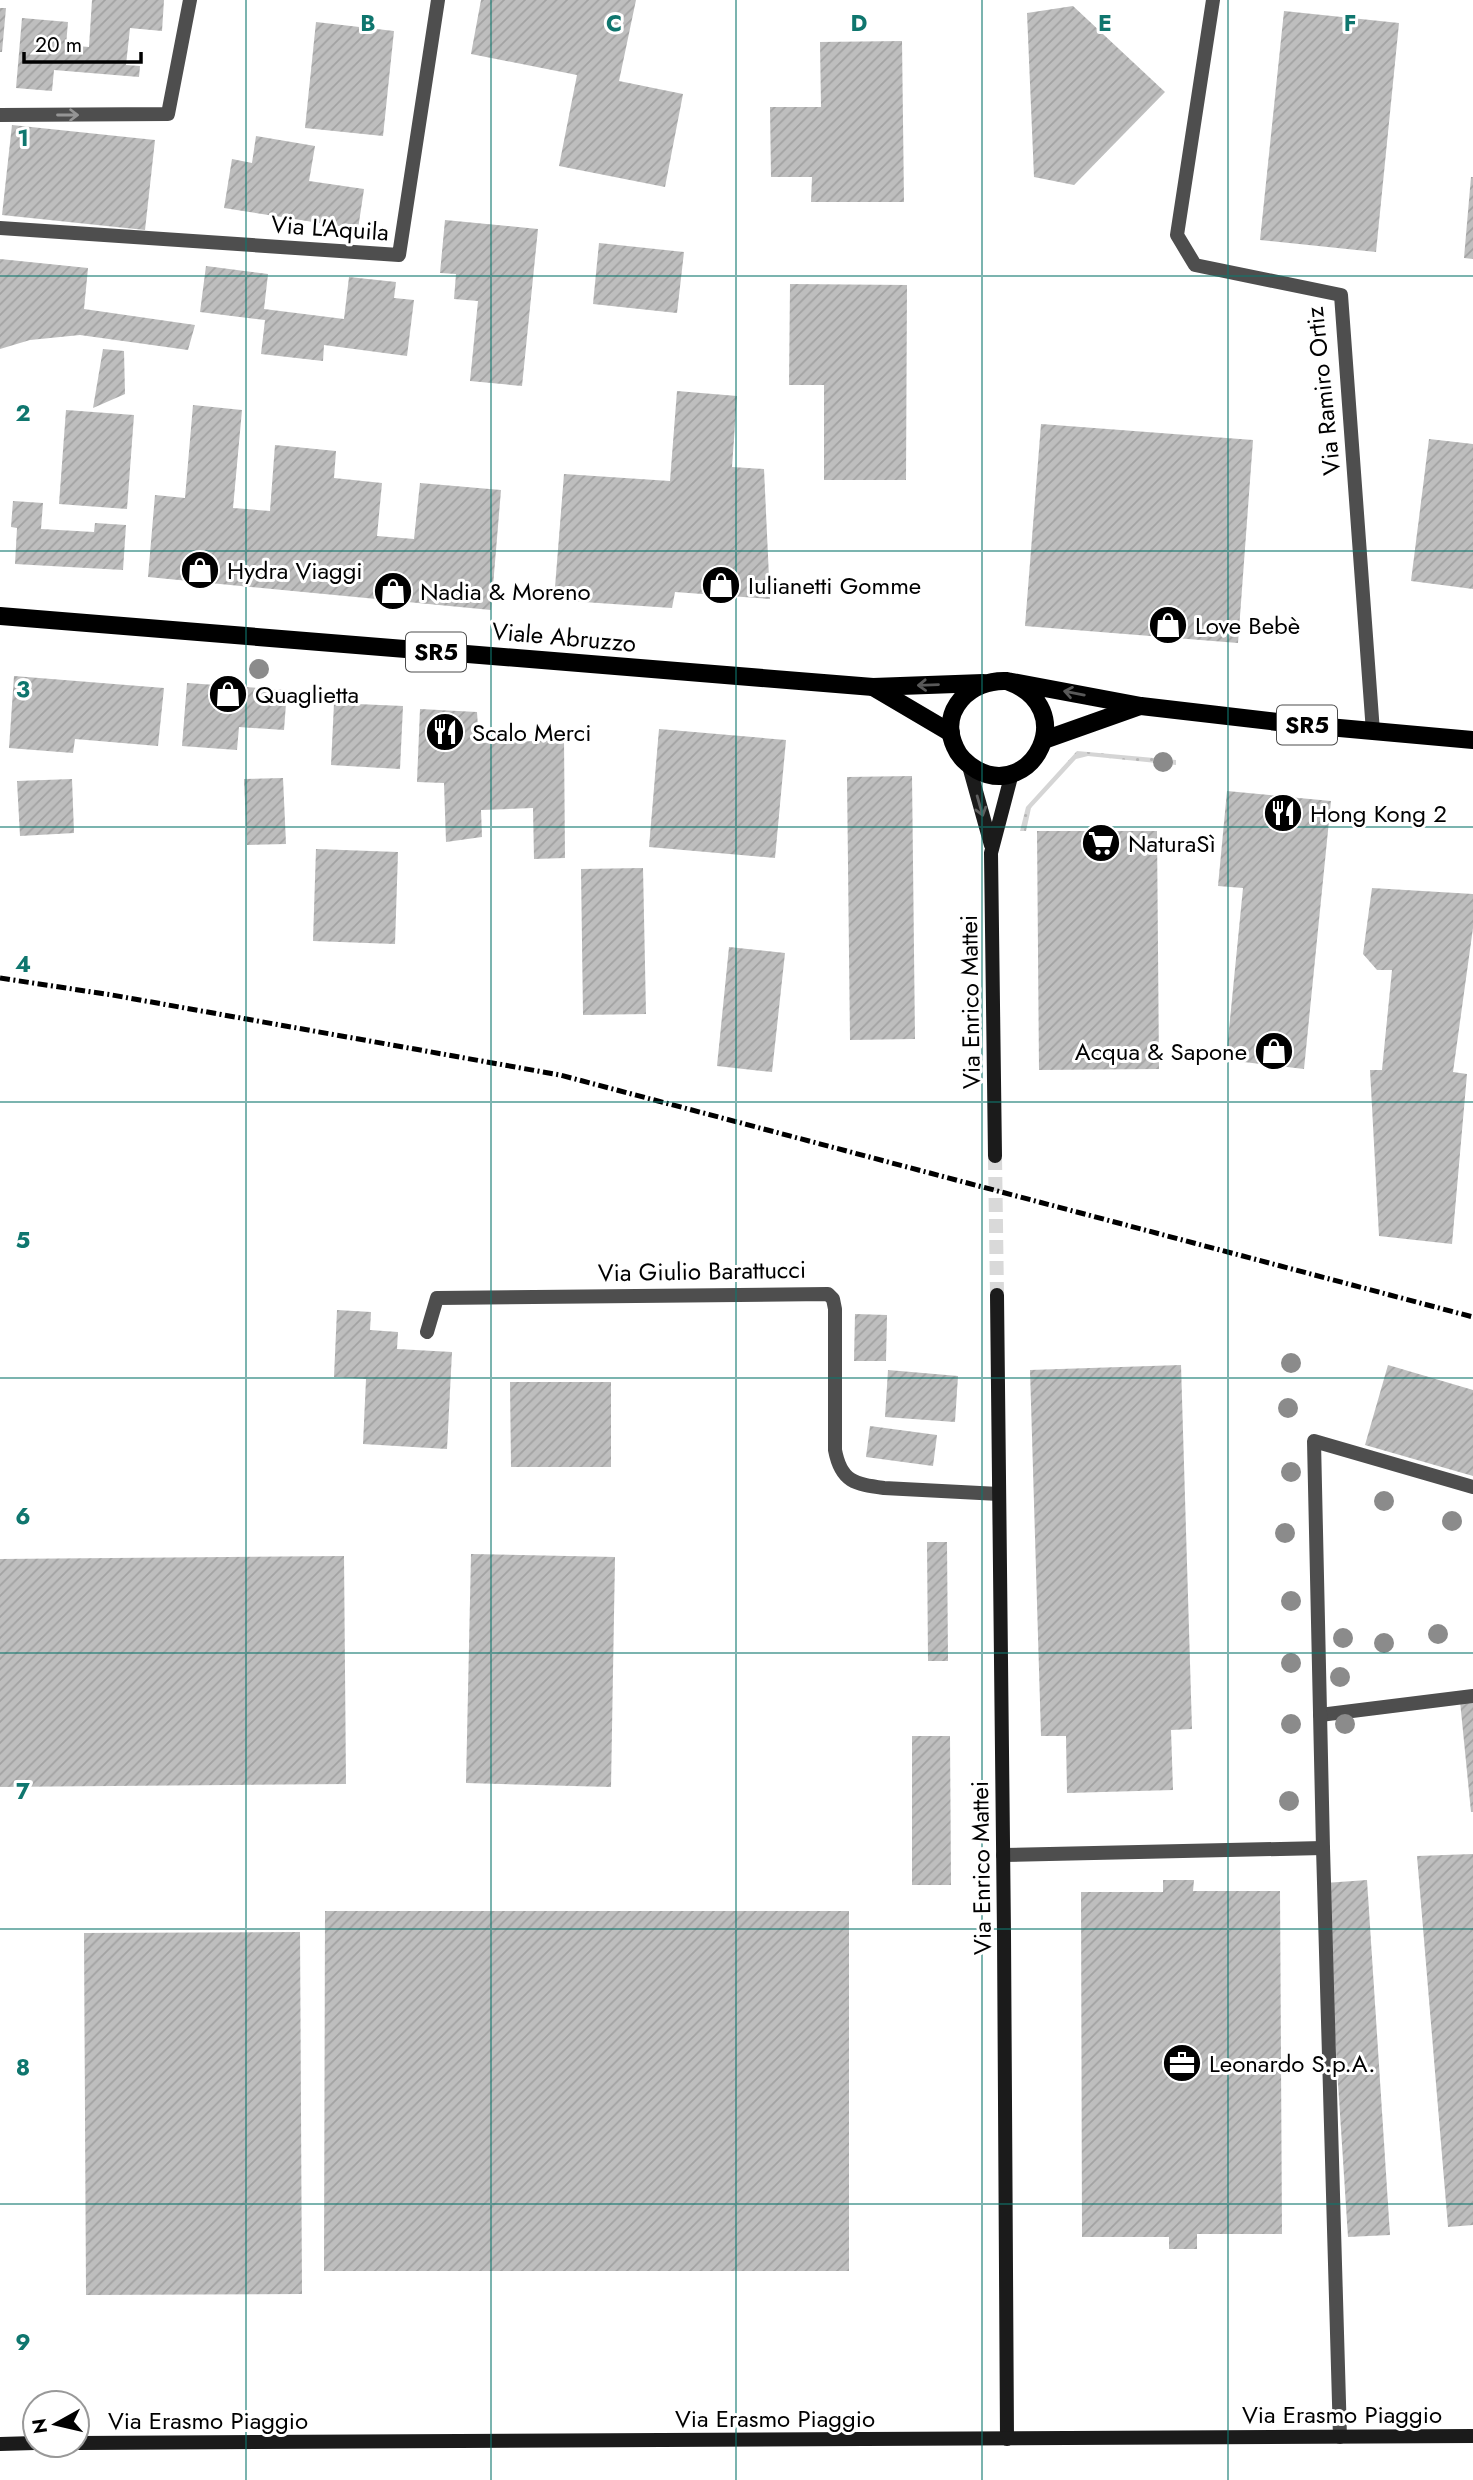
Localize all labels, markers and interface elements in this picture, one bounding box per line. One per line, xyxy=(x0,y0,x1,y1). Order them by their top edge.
text: B xyxy=(360,6,376,40)
text: C xyxy=(606,6,622,40)
text: D xyxy=(851,6,868,40)
text: E xyxy=(1098,6,1112,40)
text: F xyxy=(1344,6,1356,40)
scale bar xyxy=(24,21,142,65)
text: 20 m xyxy=(35,30,82,60)
one-way arrow xyxy=(56,108,79,122)
text: 1 xyxy=(17,121,29,155)
street label: Via L'Aquila xyxy=(270,206,390,250)
street label: Via Ramiro Ortiz xyxy=(1297,305,1349,477)
text: 2 xyxy=(15,396,31,430)
shop icon: Hydra Viaggi xyxy=(179,549,221,591)
place label: Hydra Viaggi xyxy=(227,553,363,588)
shop icon: Iulianetti Gomme xyxy=(700,564,742,606)
place label: Iulianetti Gomme xyxy=(748,568,921,603)
shop icon: Nadia & Moreno xyxy=(372,570,414,612)
place label: Nadia & Moreno xyxy=(420,574,591,609)
shop icon: Love Bebè xyxy=(1147,604,1189,646)
place label: Love Bebè xyxy=(1195,608,1300,643)
street label: Viale Abruzzo xyxy=(490,613,638,661)
road number: SR5 xyxy=(406,632,466,672)
text: 3 xyxy=(16,672,30,706)
shop icon: Quaglietta xyxy=(207,673,249,715)
place label: Quaglietta xyxy=(255,677,359,712)
one-way arrow xyxy=(916,679,939,692)
one-way arrow xyxy=(1063,686,1086,700)
road number: SR5 xyxy=(1277,706,1337,744)
restaurant icon: Scalo Merci xyxy=(424,711,466,753)
place label: Scalo Merci xyxy=(472,715,591,750)
restaurant icon: Hong Kong 2 xyxy=(1262,792,1304,834)
one-way arrow xyxy=(975,795,988,817)
place label: Hong Kong 2 xyxy=(1310,796,1447,831)
supermarket icon: NaturaSì xyxy=(1080,822,1122,864)
place label: NaturaSì xyxy=(1128,826,1216,861)
street label: Via Enrico Mattei xyxy=(951,915,989,1089)
text: 4 xyxy=(15,947,31,981)
shop icon: Acqua & Sapone xyxy=(1253,1030,1295,1072)
place label: Acqua & Sapone xyxy=(1075,1034,1247,1069)
text: 5 xyxy=(16,1223,30,1257)
street label: Via Giulio Barattucci xyxy=(598,1252,806,1290)
text: 6 xyxy=(15,1499,31,1533)
text: 7 xyxy=(16,1774,30,1808)
street label: Via Enrico Mattei xyxy=(962,1781,1000,1955)
office icon: Leonardo S.p.A. xyxy=(1161,2042,1203,2084)
place label: Leonardo S.p.A. xyxy=(1209,2046,1375,2081)
text: 8 xyxy=(16,2050,30,2084)
text: 9 xyxy=(15,2325,31,2359)
north arrow xyxy=(21,2389,91,2459)
street label: Via Erasmo Piaggio xyxy=(1242,2397,1442,2432)
street label: Via Erasmo Piaggio xyxy=(675,2401,875,2436)
street label: Via Erasmo Piaggio xyxy=(108,2403,308,2438)
text: N xyxy=(25,2417,54,2436)

